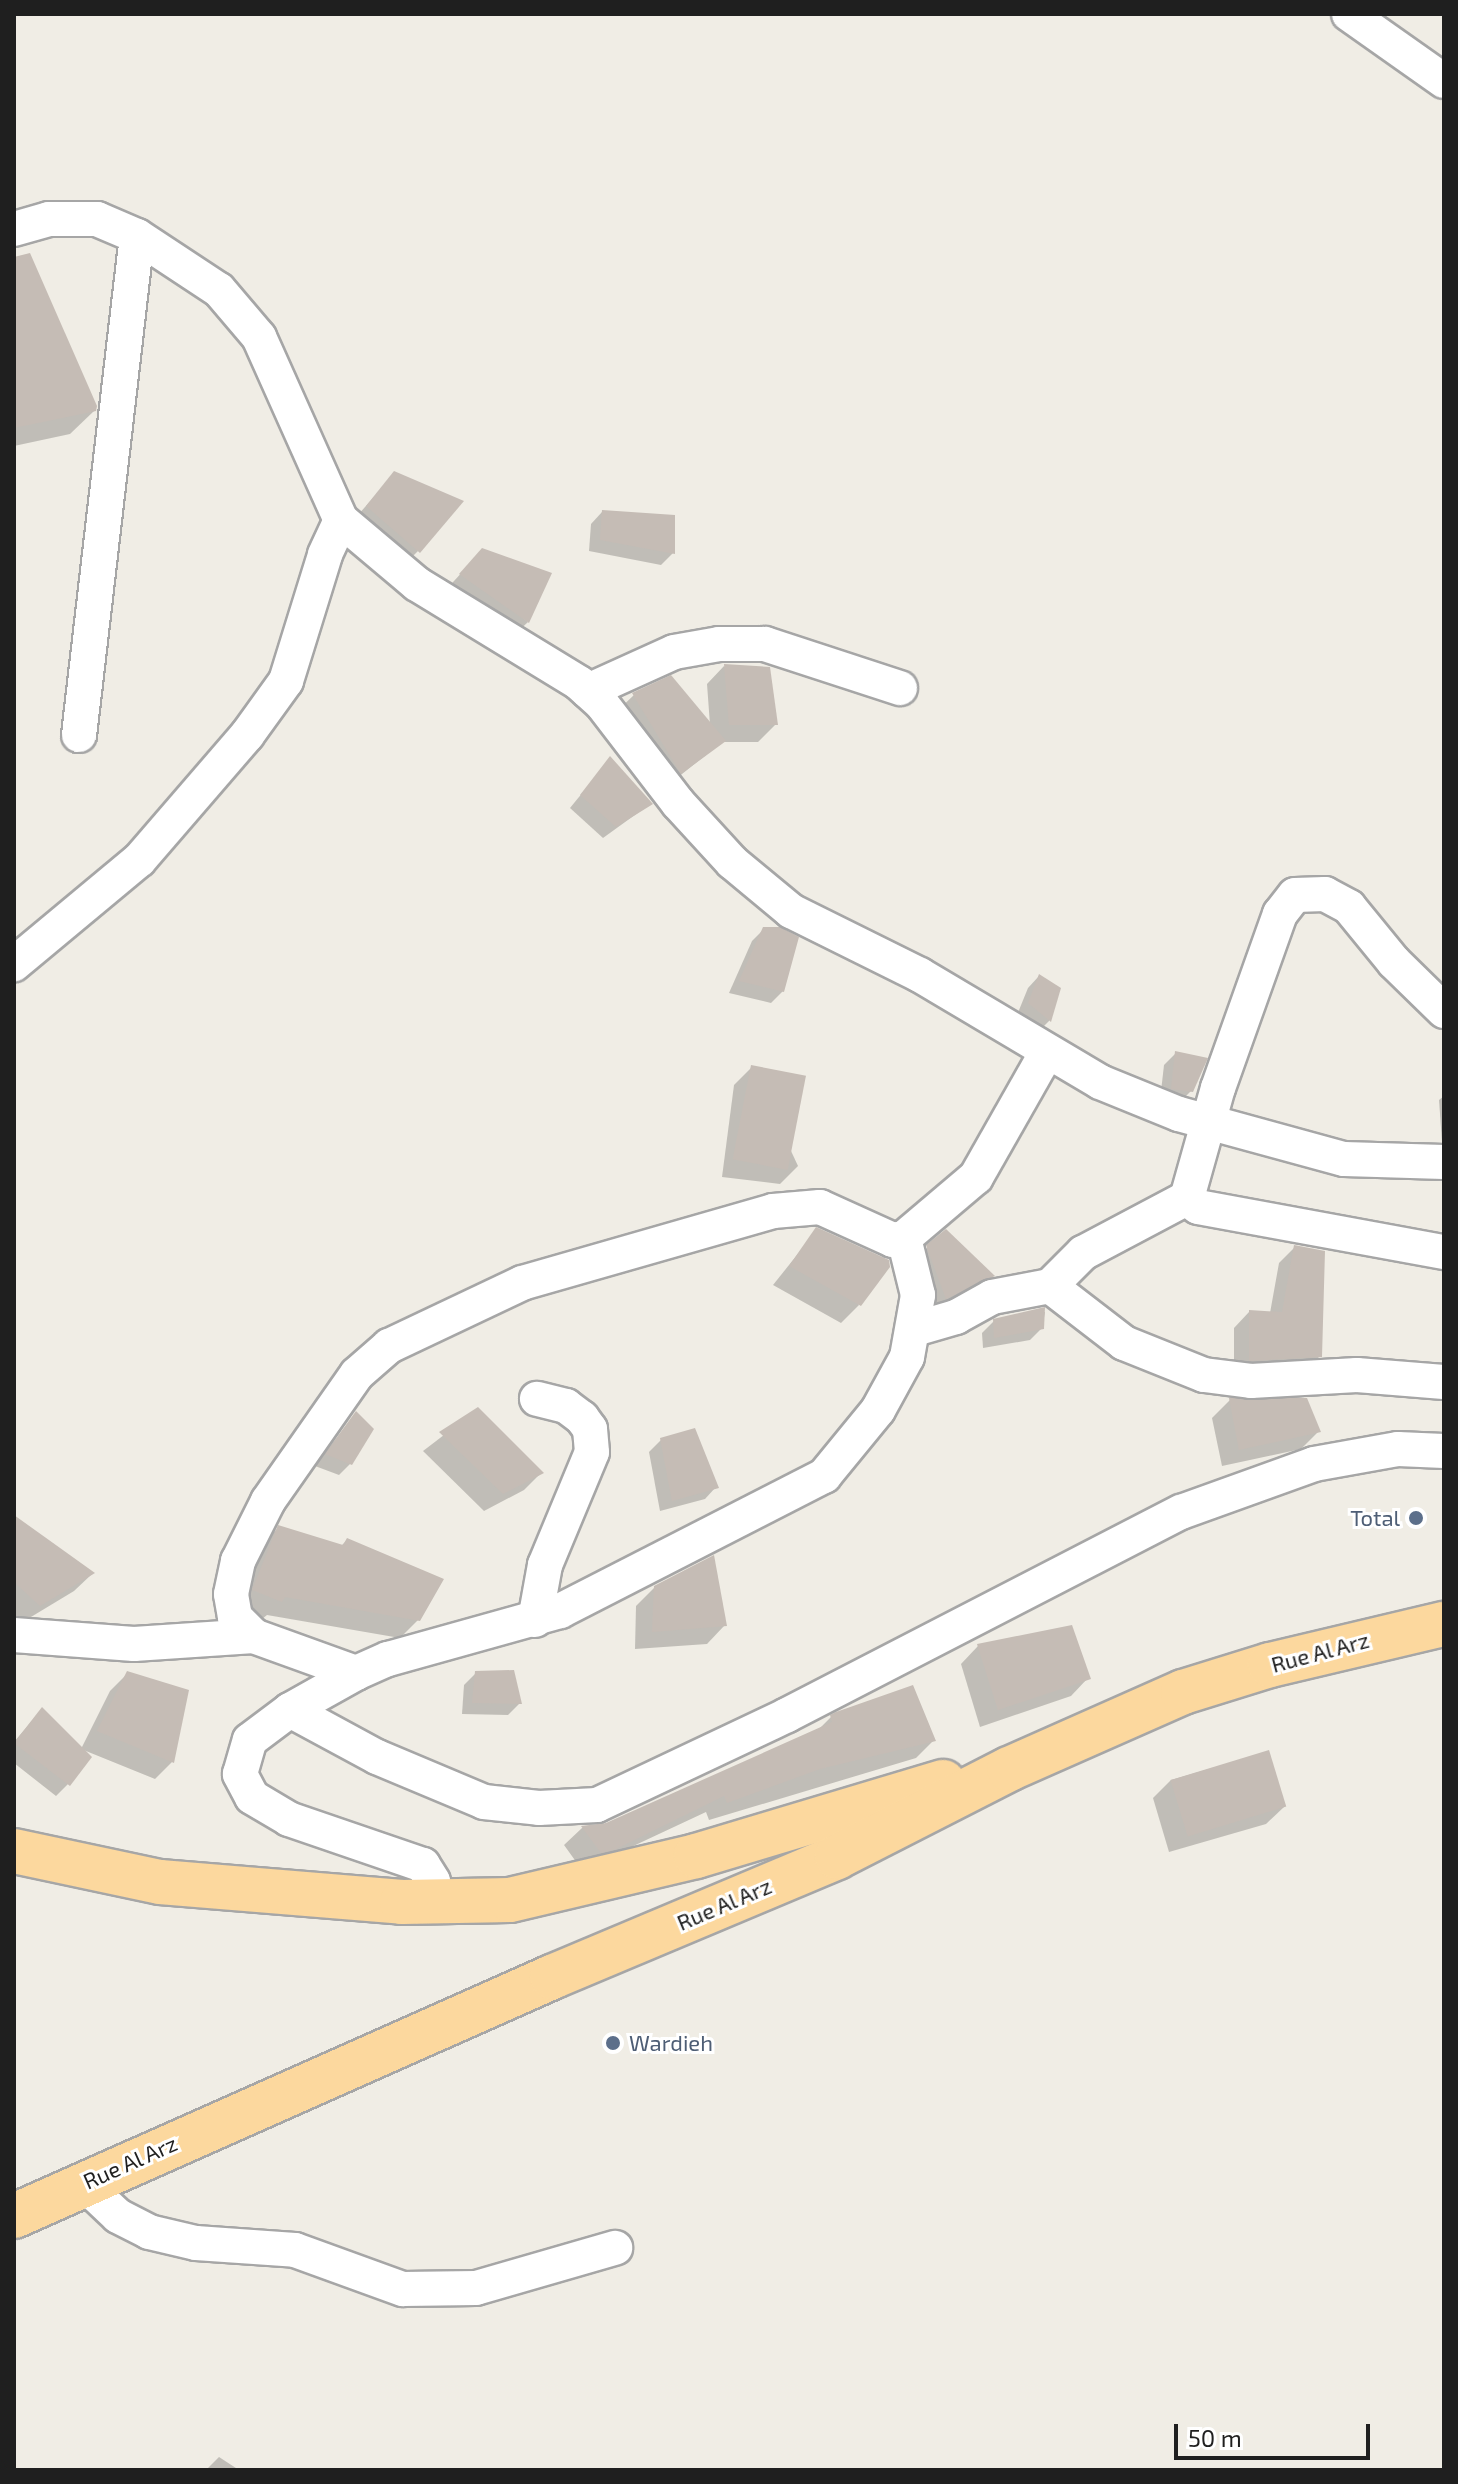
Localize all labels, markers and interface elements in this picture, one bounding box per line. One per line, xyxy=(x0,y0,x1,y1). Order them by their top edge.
place label: Total xyxy=(1350,1505,1400,1531)
marker: Total xyxy=(1407,1509,1425,1527)
street label: Rue Al Arz xyxy=(1267,1626,1373,1678)
street label: Rue Al Arz xyxy=(672,1872,776,1936)
place label: Wardieh xyxy=(629,2030,713,2056)
marker: Wardieh xyxy=(604,2034,622,2052)
street label: Rue Al Arz xyxy=(78,2129,182,2195)
scale bar xyxy=(1178,2408,1374,2458)
text: 50 m xyxy=(1188,2423,1242,2452)

